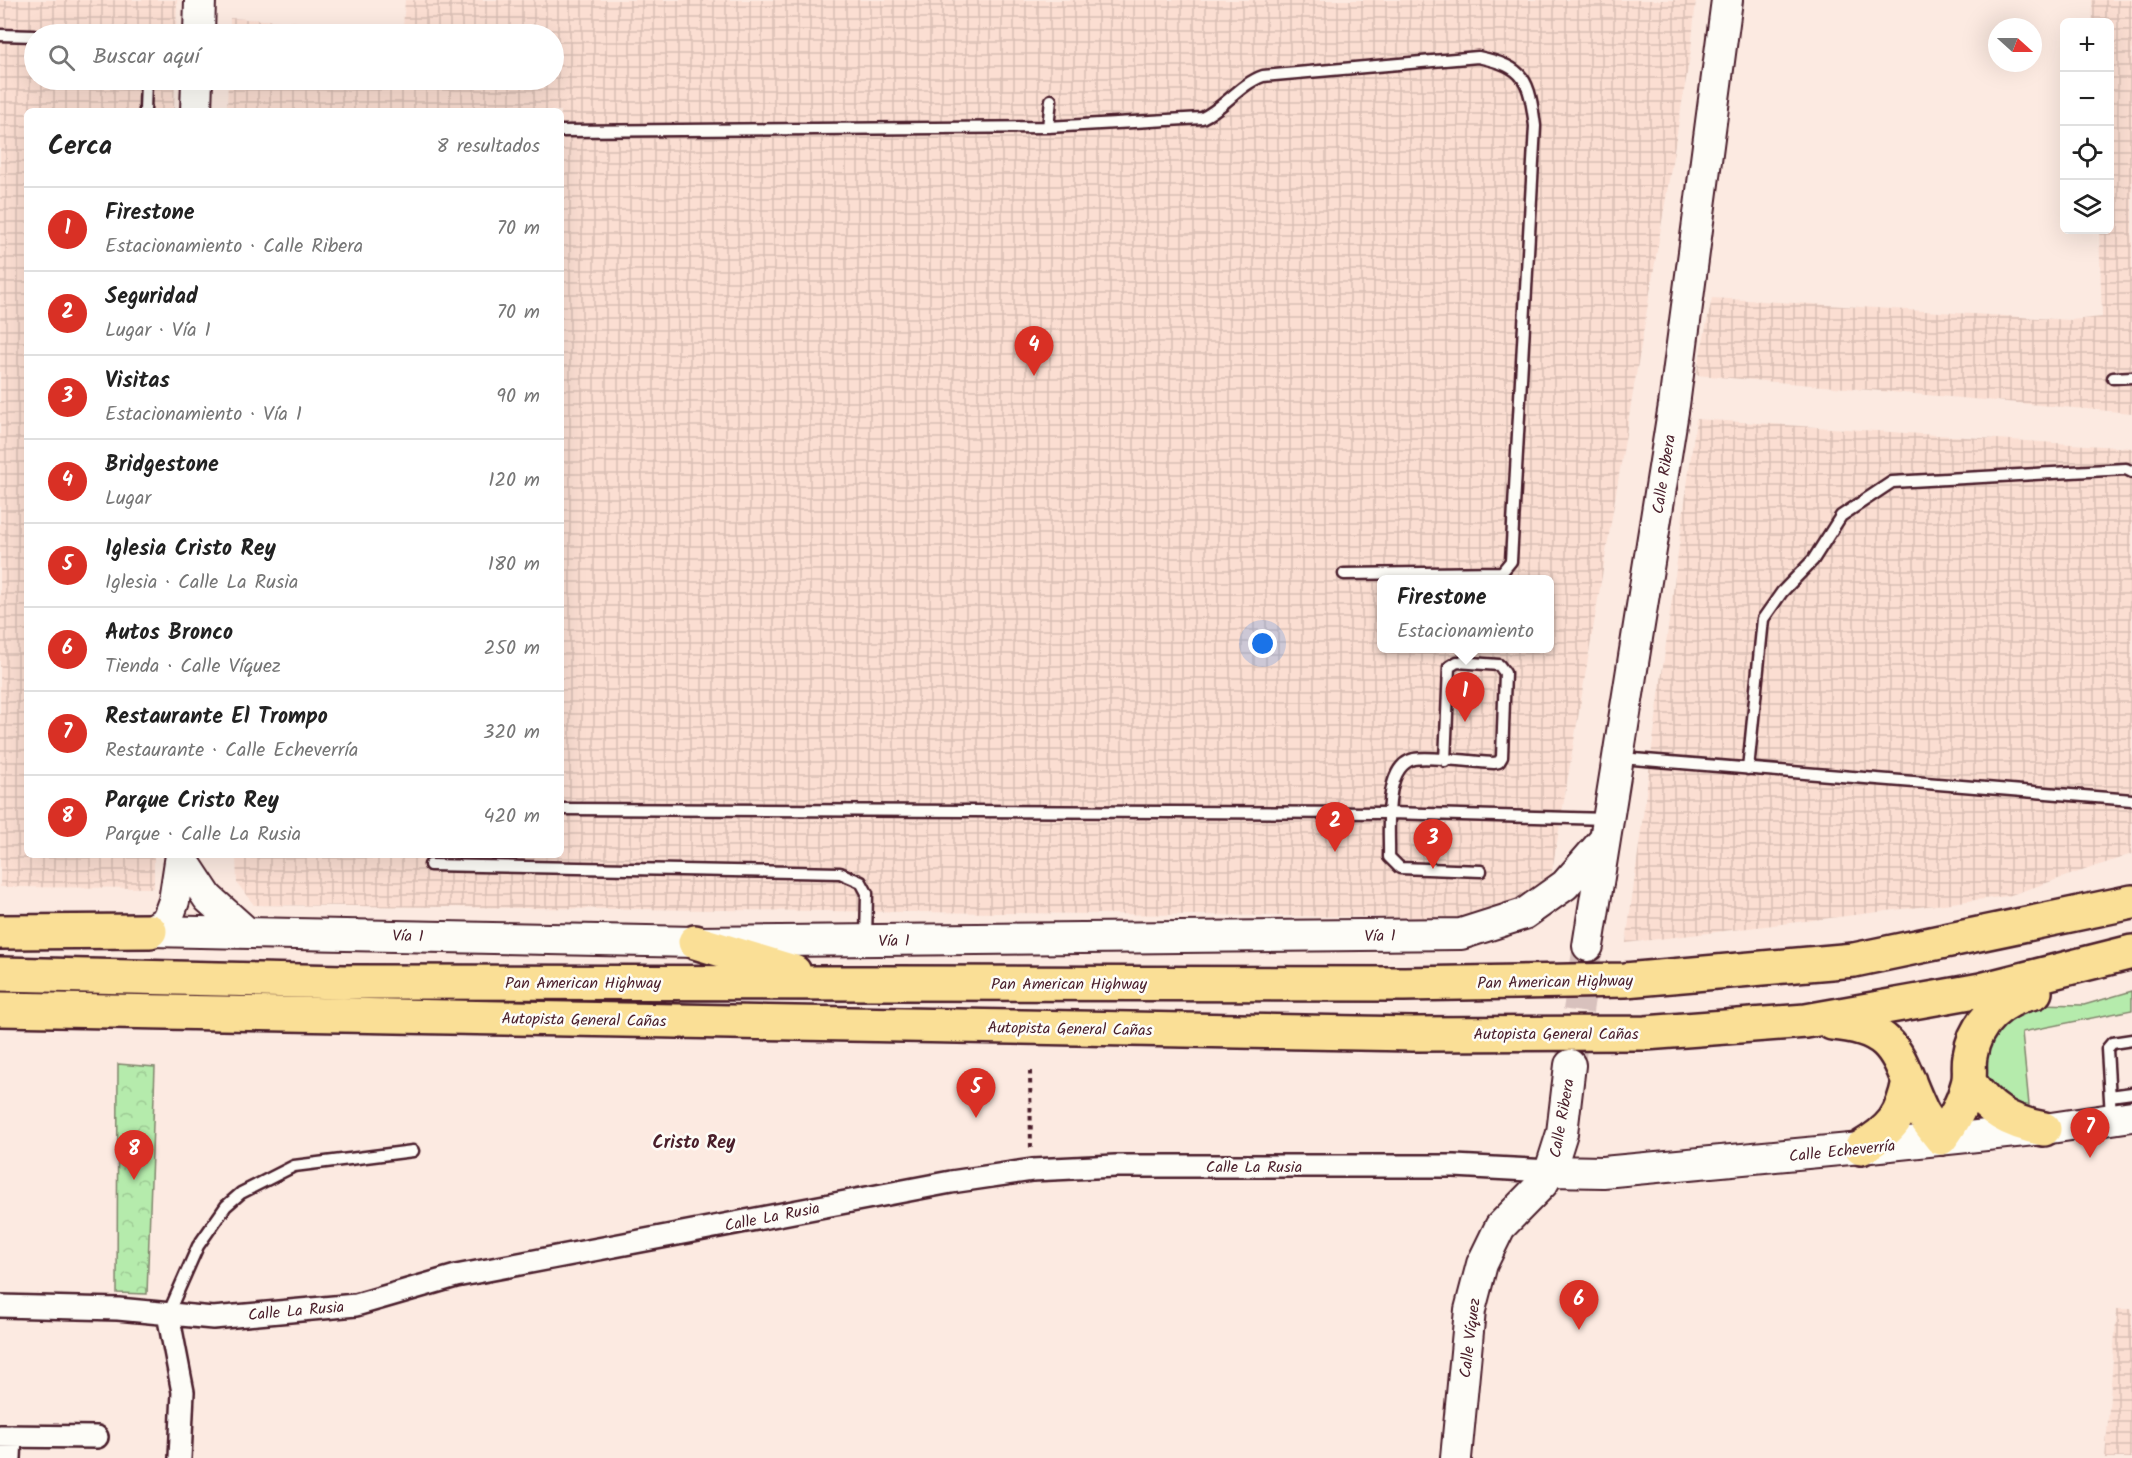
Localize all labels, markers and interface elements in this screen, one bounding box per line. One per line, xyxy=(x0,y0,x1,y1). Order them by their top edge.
north arrow xyxy=(1988,18,2042,72)
map controls xyxy=(2060,18,2114,234)
button: + xyxy=(2060,18,2114,72)
search box xyxy=(24,24,564,90)
text: Buscar aquí xyxy=(93,40,200,75)
icon: search xyxy=(45,41,78,74)
button: − xyxy=(2060,72,2114,126)
text: Cerca xyxy=(48,126,112,168)
button: locate xyxy=(2060,126,2114,180)
text: 8 resultados xyxy=(437,131,540,163)
button: layers xyxy=(2060,180,2114,234)
text: Firestone xyxy=(105,196,195,231)
text: 1 xyxy=(64,213,71,245)
text: 70 m xyxy=(497,213,540,245)
text: Estacionamiento · Calle Ribera xyxy=(105,231,363,263)
text: Seguridad xyxy=(105,280,198,315)
text: 2 xyxy=(62,297,73,329)
text: 70 m xyxy=(497,297,540,329)
text: Lugar · Vía 1 xyxy=(105,315,211,347)
pin: 4 xyxy=(1014,326,1054,376)
text: Visitas xyxy=(105,364,170,399)
text: 3 xyxy=(62,381,73,413)
text: 90 m xyxy=(496,381,540,413)
text: Estacionamiento · Vía 1 xyxy=(105,399,302,431)
street label: Calle Ribera xyxy=(1646,433,1683,516)
text: Bridgestone xyxy=(105,448,219,483)
text: 4 xyxy=(62,465,73,497)
text: 120 m xyxy=(488,465,540,497)
text: Lugar xyxy=(105,483,151,515)
text: Iglesia Cristo Rey xyxy=(105,532,276,567)
text: 5 xyxy=(62,549,73,581)
text: 180 m xyxy=(488,549,540,581)
text: Iglesia · Calle La Rusia xyxy=(105,567,299,599)
popup xyxy=(1377,575,1554,653)
text: Firestone xyxy=(1397,581,1486,616)
text: Autos Bronco xyxy=(105,616,233,651)
text: Estacionamiento xyxy=(1397,616,1534,648)
your location xyxy=(1248,629,1277,658)
text: 6 xyxy=(62,633,73,665)
text: 250 m xyxy=(484,633,540,665)
text: Tienda · Calle Víquez xyxy=(105,651,281,683)
pin: 1 xyxy=(1446,672,1484,722)
text: Restaurante El Trompo xyxy=(105,700,328,735)
text: 7 xyxy=(63,717,72,749)
text: 320 m xyxy=(483,717,540,749)
text: Restaurante · Calle Echeverría xyxy=(105,735,358,767)
text: Parque Cristo Rey xyxy=(105,784,279,819)
text: 8 xyxy=(62,801,73,833)
text: 420 m xyxy=(483,801,540,833)
pin: 2 xyxy=(1316,802,1354,852)
text: Parque · Calle La Rusia xyxy=(105,819,301,851)
pin: 3 xyxy=(1414,820,1452,869)
street label: Vía 1 xyxy=(392,924,424,949)
street label: Vía 1 xyxy=(1364,924,1396,949)
street label: Vía 1 xyxy=(878,929,910,954)
street label: Pan American Highway xyxy=(1477,969,1634,996)
street label: Pan American Highway xyxy=(505,971,661,996)
street label: Pan American Highway xyxy=(991,972,1147,997)
street label: Autopista General Cañas xyxy=(501,1007,667,1034)
street label: Autopista General Cañas xyxy=(987,1016,1153,1043)
street label: Autopista General Cañas xyxy=(1473,1022,1639,1047)
pin: 5 xyxy=(956,1068,996,1118)
street label: Calle Ribera xyxy=(1543,1077,1582,1160)
pin: 7 xyxy=(2070,1108,2110,1158)
district label: Cristo Rey xyxy=(653,1129,736,1158)
pin: 8 xyxy=(114,1130,154,1180)
street label: Calle Echeverría xyxy=(1788,1133,1896,1169)
street label: Calle La Rusia xyxy=(1206,1155,1302,1180)
street label: Calle La Rusia xyxy=(723,1196,822,1239)
pin: 6 xyxy=(1560,1280,1598,1330)
street label: Calle La Rusia xyxy=(247,1295,345,1328)
street label: Calle Víquez xyxy=(1453,1297,1488,1380)

